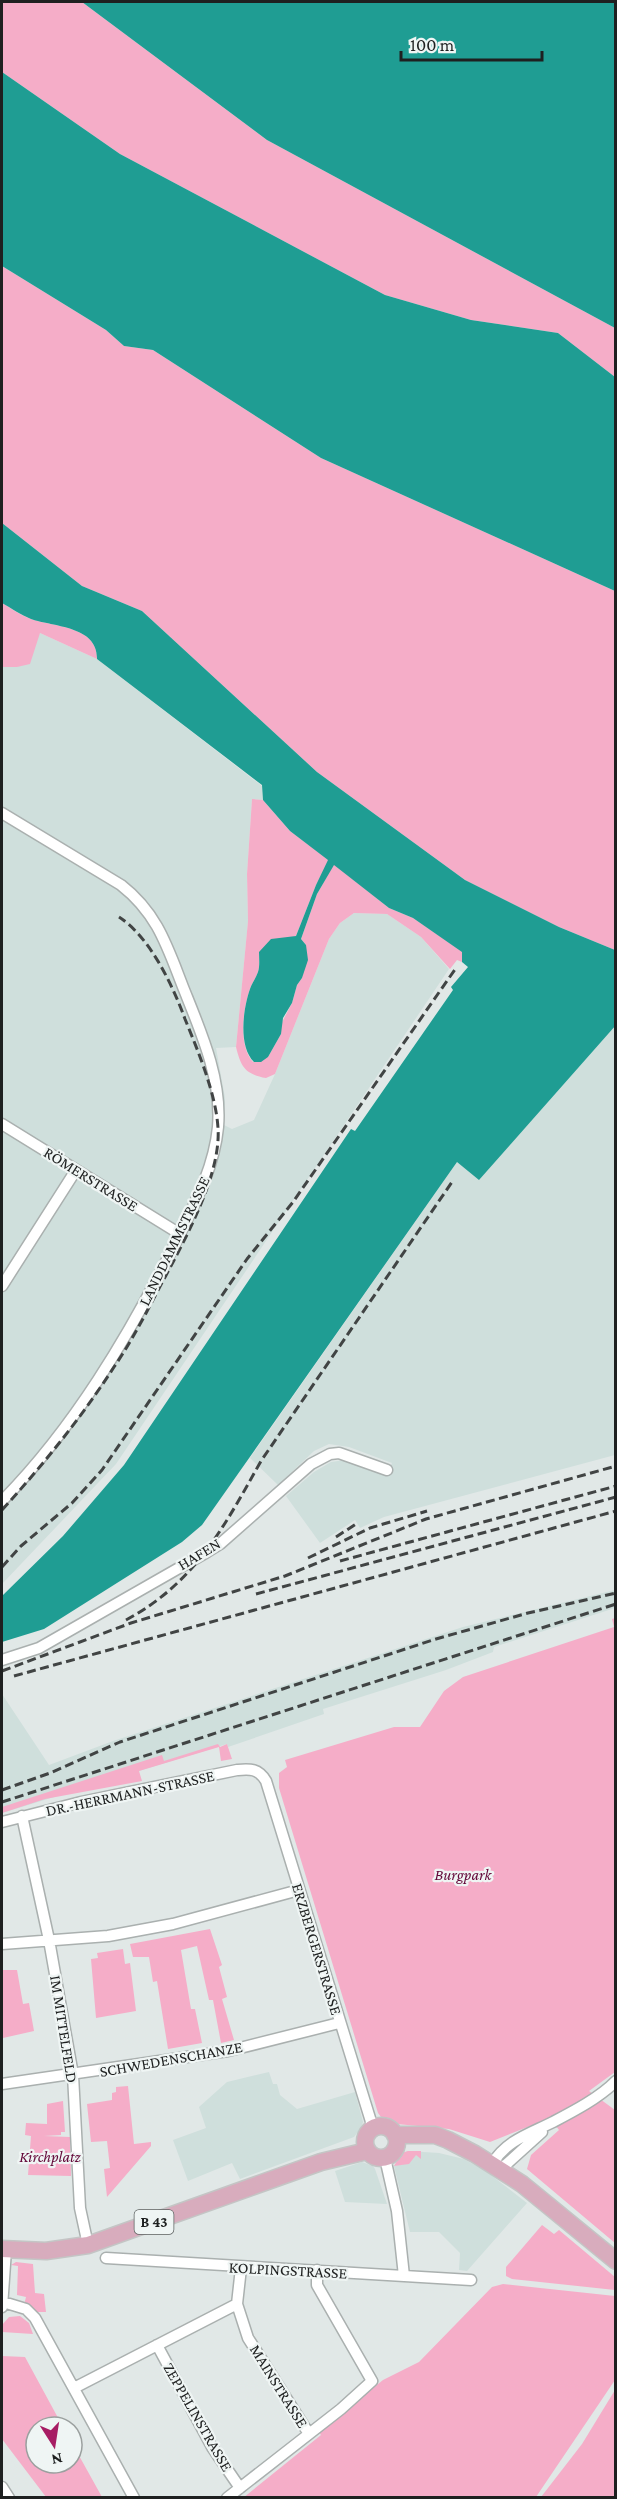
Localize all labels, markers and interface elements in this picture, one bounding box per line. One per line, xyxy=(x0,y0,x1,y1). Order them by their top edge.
scale bar xyxy=(401,24,542,62)
text: 100 m xyxy=(410,35,455,55)
street label: RÖMERSTRASSE xyxy=(41,1143,141,1215)
street label: LANDDAMMSTRASSE xyxy=(135,1173,213,1308)
street label: HAFEN xyxy=(175,1535,223,1573)
street label: DR.-HERRMANN-STRASSE xyxy=(44,1767,216,1819)
park label: Burgpark xyxy=(435,1866,492,1884)
street label: ERZBERGERSTRASSE xyxy=(289,1881,345,2017)
street label: IM MITTELFELD xyxy=(47,1974,81,2084)
street label: SCHWEDENSCHANZE xyxy=(98,2038,244,2080)
park label: Kirchplatz xyxy=(19,2148,82,2166)
road number: B 43 xyxy=(134,2210,174,2234)
street label: KOLPINGSTRASSE xyxy=(228,2258,348,2282)
street label: MAINSTRASSE xyxy=(247,2341,312,2431)
street label: ZEPPELINSTRASSE xyxy=(160,2360,236,2474)
north arrow xyxy=(24,2415,84,2475)
text: N xyxy=(50,2450,64,2469)

